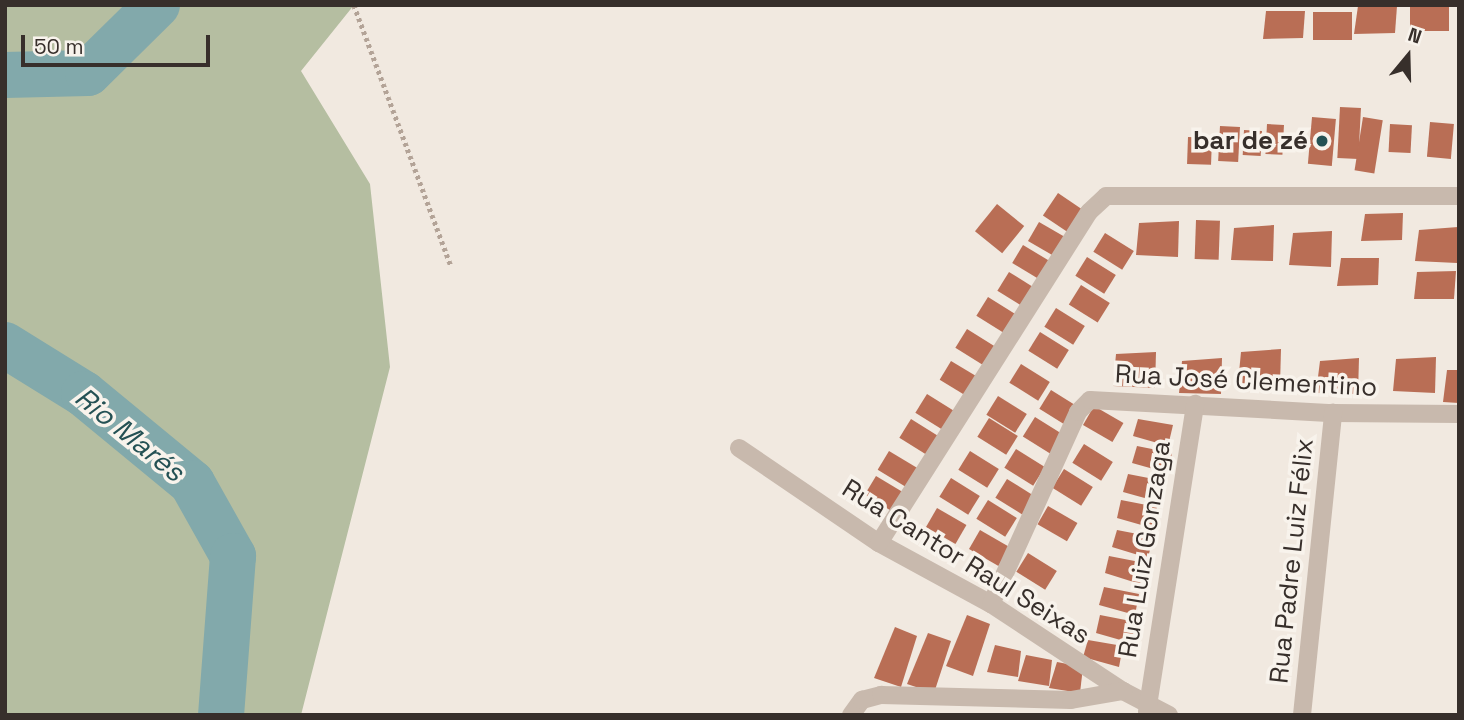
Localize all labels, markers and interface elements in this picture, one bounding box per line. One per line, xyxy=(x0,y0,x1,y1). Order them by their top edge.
scale bar xyxy=(24,21,214,65)
north arrow xyxy=(1373,21,1443,91)
text: N xyxy=(1405,22,1425,50)
text: 50 m xyxy=(34,33,84,60)
place label: bar de zé xyxy=(1193,125,1308,157)
marker: bar de zé xyxy=(1314,133,1330,149)
street label: Rua José Clementino xyxy=(1114,359,1378,403)
water label: Rio Marés xyxy=(69,380,191,488)
street label: Rua Padre Luiz Félix xyxy=(1264,437,1320,685)
street label: Rua Luiz Gonzaga xyxy=(1112,438,1178,660)
street label: Rua Cantor Raul Seixas xyxy=(836,473,1096,651)

